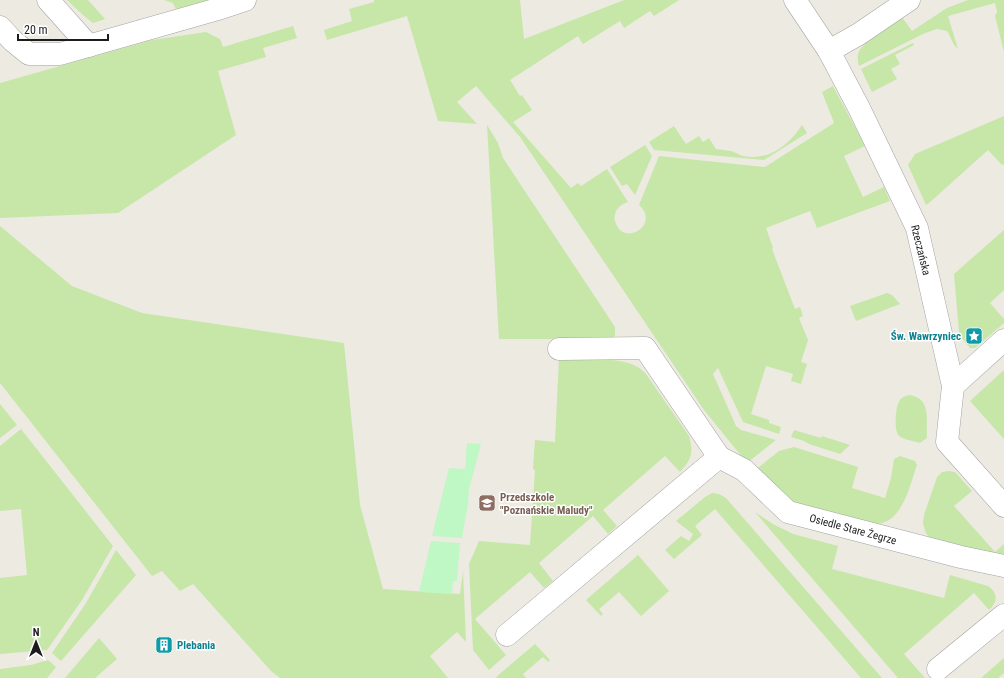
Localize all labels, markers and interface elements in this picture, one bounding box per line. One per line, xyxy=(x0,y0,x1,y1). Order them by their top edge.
scale bar xyxy=(18,16,108,42)
text: 20 m xyxy=(24,23,48,37)
street label: Rzeczańska xyxy=(908,224,933,277)
place icon: Św. Wawrzyniec xyxy=(964,326,984,346)
place label: Św. Wawrzyniec xyxy=(891,330,961,343)
place label: Przedszkole "Poznańskie Maludy" xyxy=(500,491,593,517)
school or university icon: Przedszkole "Poznańskie Maludy" xyxy=(477,493,497,513)
street label: Osiedle Stare Żegrze xyxy=(808,512,898,547)
north arrow xyxy=(16,622,56,662)
text: N xyxy=(33,626,40,639)
building icon: Plebania xyxy=(154,635,174,655)
place label: Plebania xyxy=(177,639,215,652)

